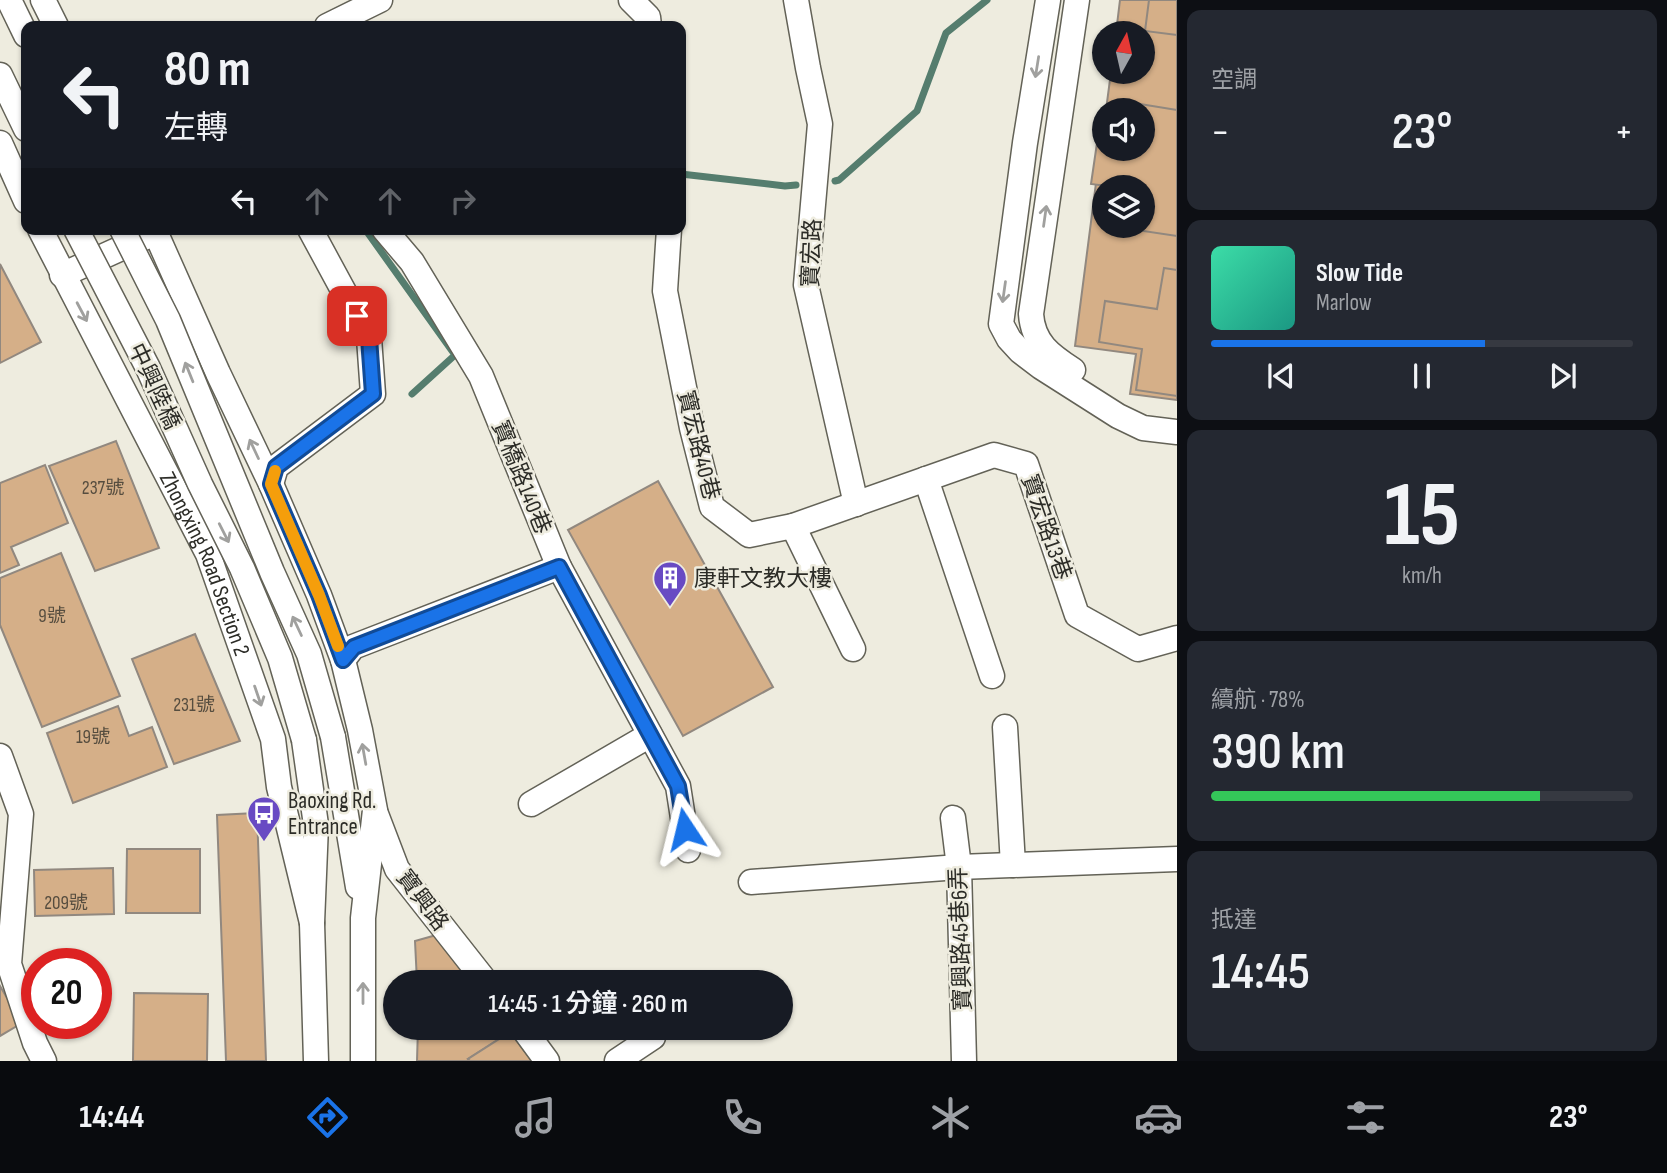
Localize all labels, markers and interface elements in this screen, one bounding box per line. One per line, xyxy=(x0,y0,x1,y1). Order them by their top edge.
north arrow xyxy=(1092,21,1155,84)
map controls xyxy=(1092,21,1155,238)
text: 80 m xyxy=(164,41,251,100)
icon: left xyxy=(49,49,140,140)
one-way arrow xyxy=(1030,55,1043,78)
text: 空調 xyxy=(1211,66,1257,94)
button: sound xyxy=(1092,98,1155,161)
text: 23° xyxy=(1392,101,1452,164)
text: 左轉 xyxy=(164,109,228,148)
text: − xyxy=(1211,110,1230,155)
text: + xyxy=(1614,110,1633,155)
button: layers xyxy=(1092,175,1155,238)
icon: left xyxy=(225,182,263,220)
icon: ahead xyxy=(298,182,336,220)
icon: ahead xyxy=(371,182,409,220)
icon: right xyxy=(444,182,482,220)
one-way arrow xyxy=(1039,205,1052,228)
street label: 寶宏路 xyxy=(797,218,827,288)
text: Slow Tide xyxy=(1316,258,1403,289)
one-way arrow xyxy=(997,281,1010,303)
pin xyxy=(327,286,387,346)
text: Marlow xyxy=(1316,289,1372,317)
icon: arrive xyxy=(338,297,376,335)
one-way arrow xyxy=(76,301,89,322)
street label: 中興陸橋 xyxy=(122,339,186,434)
icon: previous xyxy=(1262,357,1300,395)
icon: pause xyxy=(1403,357,1441,395)
icon: next xyxy=(1544,357,1582,395)
one-way arrow xyxy=(182,361,195,383)
street label: 寶宏路40巷 xyxy=(671,388,725,503)
street label: 寶橋路140巷 xyxy=(486,417,557,538)
one-way arrow xyxy=(247,439,260,460)
text: 15 xyxy=(1384,462,1460,571)
street label: Zhongxing Road Section 2 xyxy=(153,467,256,660)
street label: 寶宏路13巷 xyxy=(1015,471,1077,584)
house number: 237號 xyxy=(82,477,124,500)
one-way arrow xyxy=(218,522,232,543)
building icon: 康軒文教大樓 xyxy=(651,559,689,608)
text: km/h xyxy=(1402,562,1442,590)
place label: 康軒文教大樓 xyxy=(694,565,832,593)
house number: 9號 xyxy=(38,605,66,628)
one-way arrow xyxy=(290,616,303,637)
one-way arrow xyxy=(253,685,265,707)
text: 續航 · 78% xyxy=(1211,686,1305,714)
house number: 231號 xyxy=(173,694,215,717)
text: 390 km xyxy=(1211,721,1345,784)
house number: 19號 xyxy=(76,726,110,749)
one-way arrow xyxy=(357,743,371,766)
place label: Baoxing Rd. Entrance xyxy=(288,787,376,841)
position arrow xyxy=(648,792,722,866)
bus stop icon: Baoxing Rd. Entrance xyxy=(245,794,283,843)
street label: 寶興路 xyxy=(390,865,454,937)
street label: 寶興路45巷6弄 xyxy=(944,867,978,1011)
house number: 209號 xyxy=(44,892,88,915)
text: 抵達 xyxy=(1211,906,1257,934)
text: 14:45 xyxy=(1211,941,1310,1004)
speed limit sign: 20 xyxy=(21,948,112,1039)
one-way arrow xyxy=(356,982,370,1005)
text: 14:45 · 1 分鐘 · 260 m xyxy=(488,989,688,1020)
icon: directions xyxy=(303,1093,352,1142)
icon: music xyxy=(511,1093,560,1142)
icon: phone xyxy=(718,1093,767,1142)
icon: climate xyxy=(926,1093,975,1142)
icon: car xyxy=(1134,1093,1183,1142)
icon: filters xyxy=(1341,1093,1390,1142)
text: 14:44 xyxy=(79,1098,144,1137)
text: 23° xyxy=(1549,1098,1588,1137)

